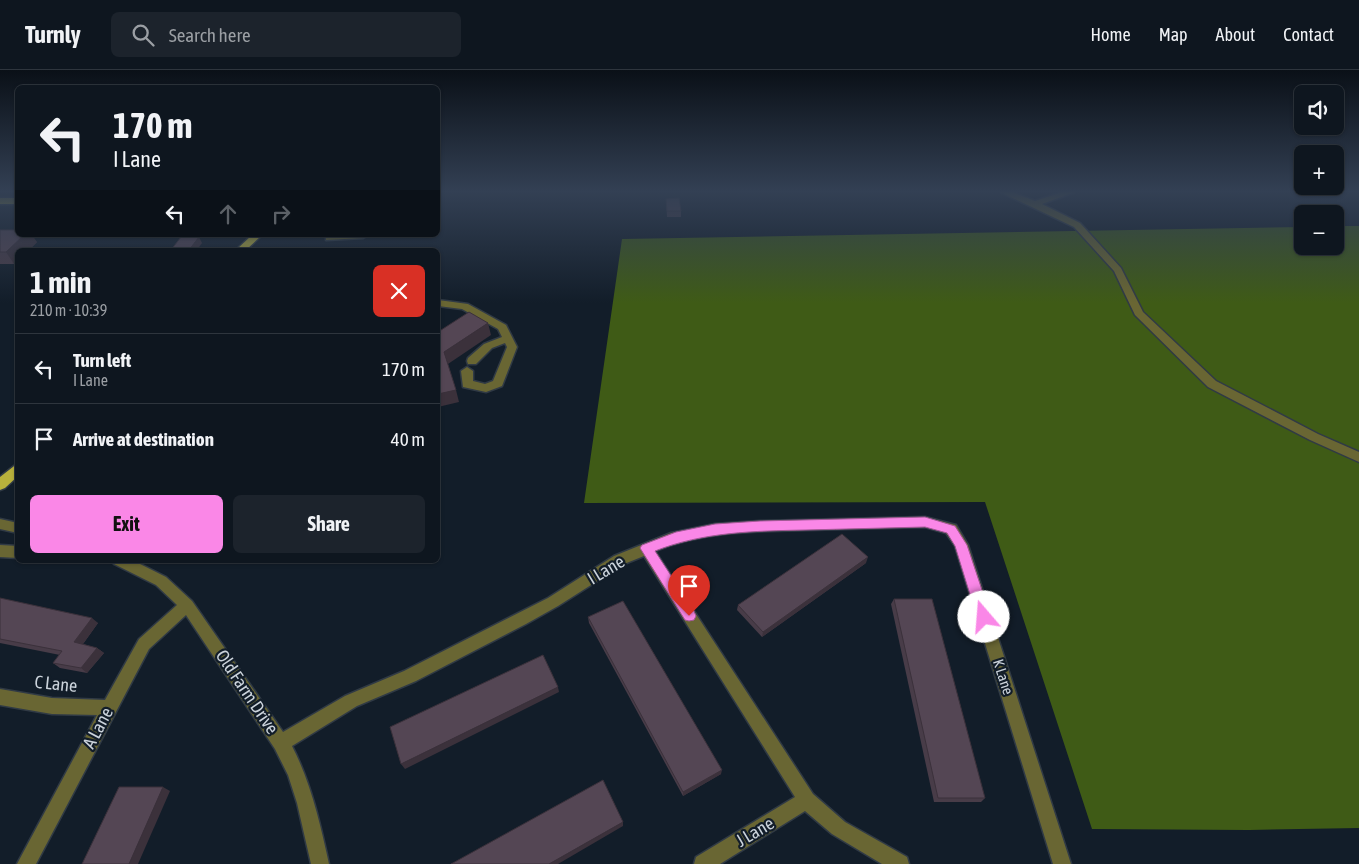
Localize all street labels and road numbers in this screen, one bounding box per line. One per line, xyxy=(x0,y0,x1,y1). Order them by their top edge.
street label: I Lane xyxy=(583,550,628,589)
street label: Old Farm Drive xyxy=(212,646,283,738)
street label: K Lane xyxy=(990,657,1017,697)
street label: C Lane xyxy=(34,671,78,696)
street label: A Lane xyxy=(78,704,117,752)
street label: J Lane xyxy=(732,812,777,851)

